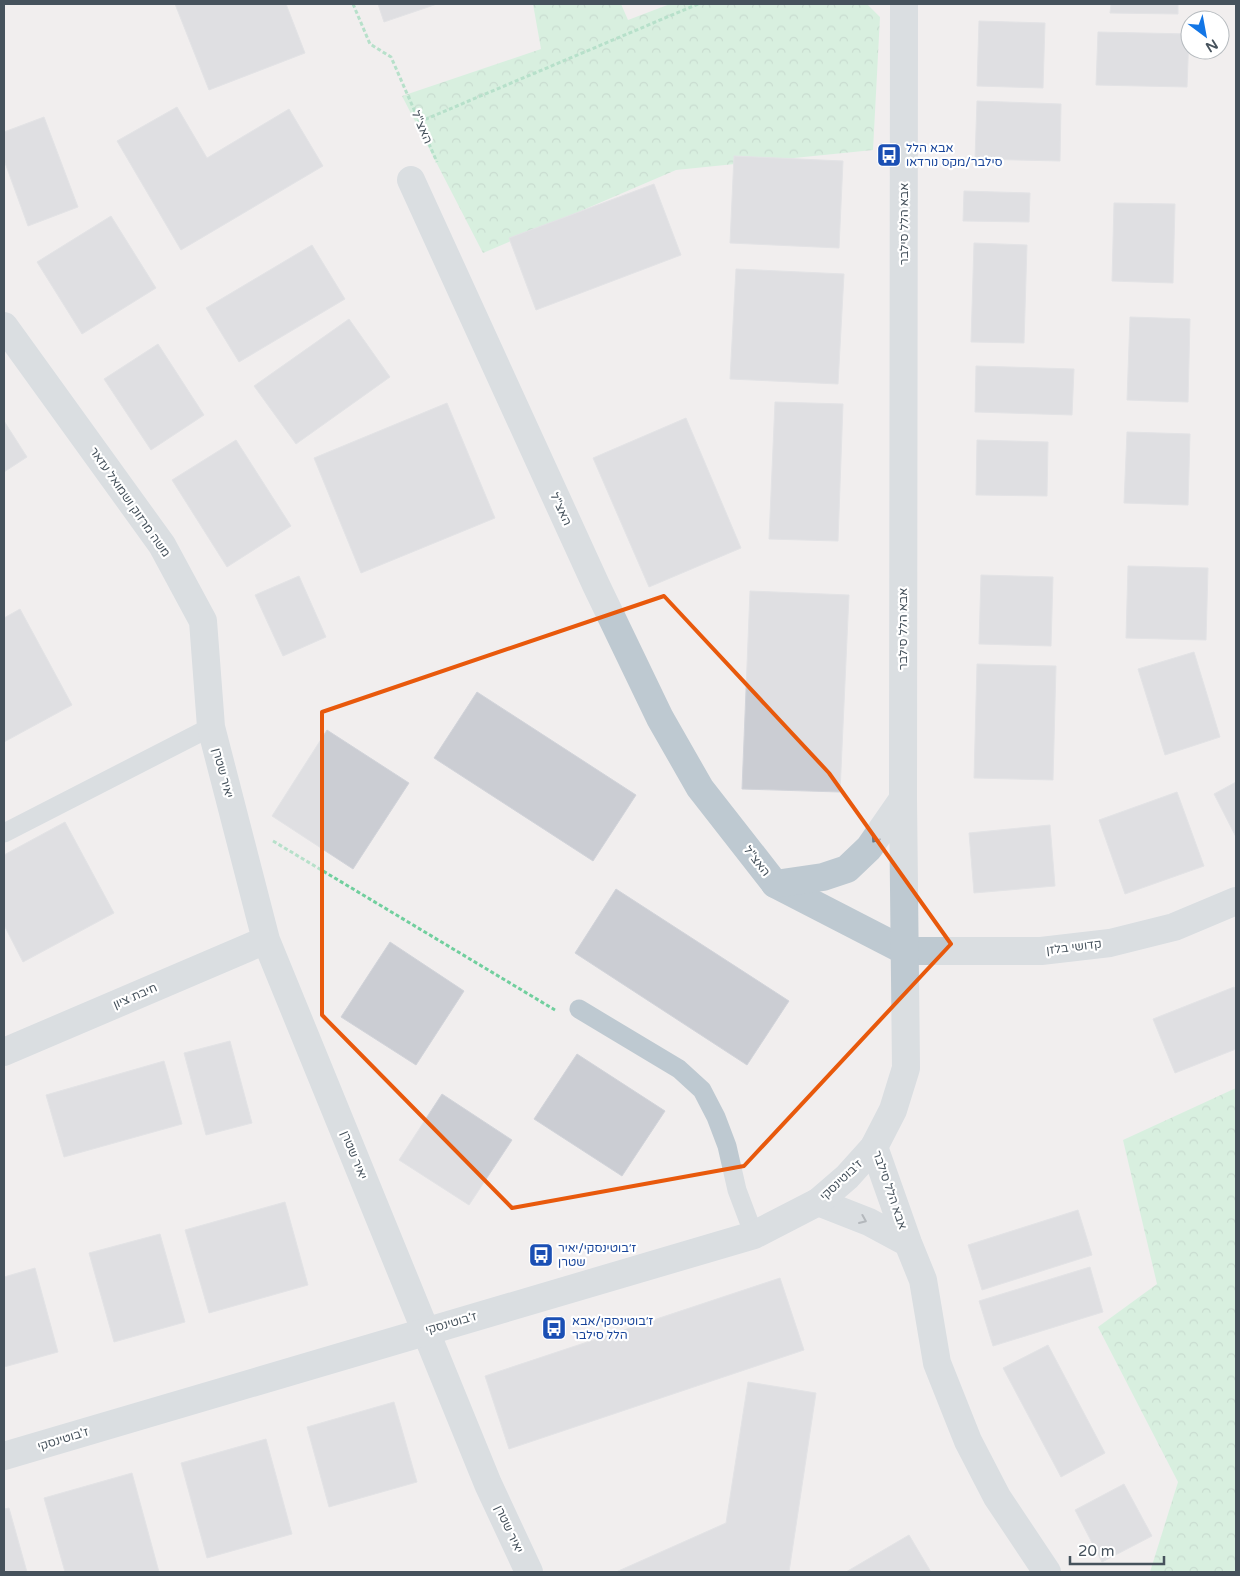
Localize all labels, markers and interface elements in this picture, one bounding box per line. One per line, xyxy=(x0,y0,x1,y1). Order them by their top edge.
north arrow xyxy=(1180,10,1230,60)
text: N xyxy=(1202,35,1221,56)
street label: האצ"ל xyxy=(409,108,435,146)
place label: אבא הלל סילבר/מקס נורדאו xyxy=(906,141,1002,169)
bus stop icon: אבא הלל סילבר/מקס נורדאו xyxy=(876,142,902,168)
street label: אבא הלל סילבר xyxy=(897,183,911,265)
street label: משה מרזוק ושמואל עזאר xyxy=(87,444,173,560)
street label: האצ"ל xyxy=(547,490,575,528)
street label: אבא הלל סילבר xyxy=(896,588,910,670)
street label: יאיר שטרן xyxy=(210,746,236,800)
one-way arrow xyxy=(872,833,881,843)
street label: האצ"ל xyxy=(741,843,773,879)
street label: קדושי בלזן xyxy=(1046,937,1102,957)
street label: חיבת ציון xyxy=(111,980,159,1012)
street label: יאיר שטרן xyxy=(338,1129,370,1181)
street label: אבא הלל סילבר xyxy=(870,1149,910,1231)
street label: ז'בוטינסקי xyxy=(817,1157,865,1203)
one-way arrow xyxy=(858,1214,867,1225)
place label: ז׳בוטינסקי/יאיר שטרן xyxy=(558,1241,636,1269)
bus stop icon: ז׳בוטינסקי/יאיר שטרן xyxy=(528,1242,554,1268)
street label: ז'בוטינסקי xyxy=(424,1309,478,1337)
place label: ז׳בוטינסקי/אבא הלל סילבר xyxy=(572,1314,653,1342)
bus stop icon: ז׳בוטינסקי/אבא הלל סילבר xyxy=(541,1315,567,1341)
street label: ז'בוטינסקי xyxy=(36,1425,90,1453)
street label: יאיר שטרן xyxy=(492,1503,526,1555)
scale bar xyxy=(1070,1534,1164,1566)
text: 20 m xyxy=(1078,1542,1115,1560)

